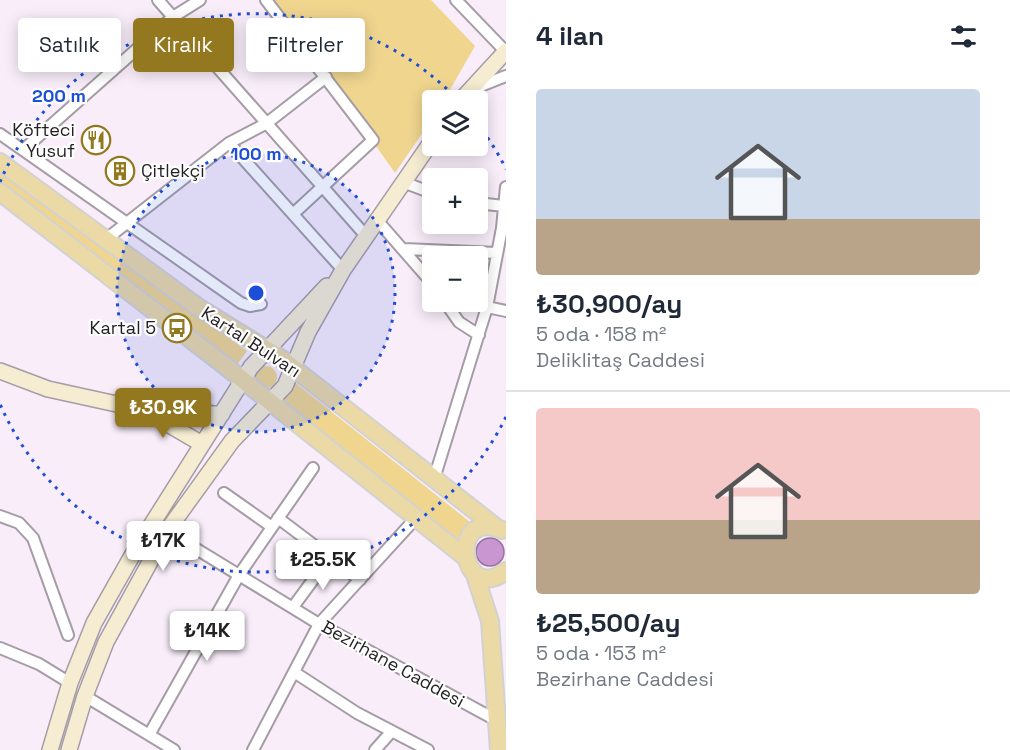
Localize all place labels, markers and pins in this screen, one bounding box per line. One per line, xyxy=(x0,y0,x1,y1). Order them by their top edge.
place label: Köfteci Yusuf xyxy=(12,118,75,162)
restaurant icon: Köfteci Yusuf xyxy=(80,124,112,156)
building icon: Çitlekçi xyxy=(104,155,136,187)
place label: Çitlekçi xyxy=(141,159,205,182)
centre of rings xyxy=(246,283,266,303)
bus stop icon: Kartal 5 xyxy=(161,312,193,344)
place label: Kartal 5 xyxy=(89,316,156,339)
pin: ₺30.9K xyxy=(114,388,212,439)
pin: ₺17K xyxy=(127,521,199,572)
pin: ₺25.5K xyxy=(274,540,372,591)
pin: ₺14K xyxy=(171,611,243,662)

